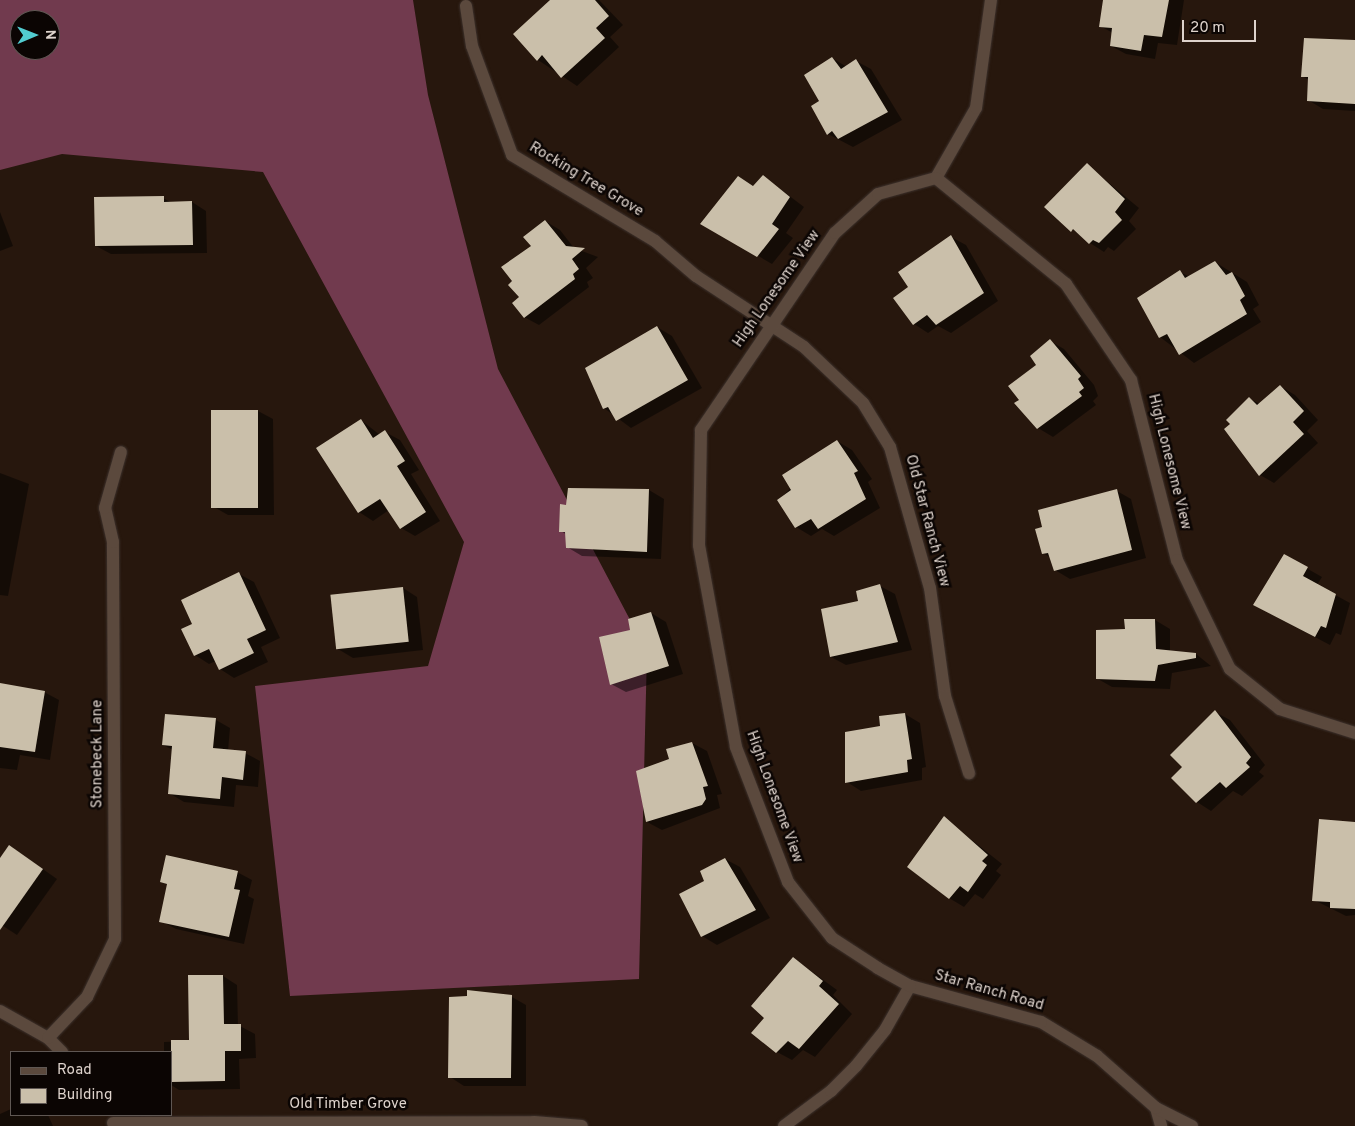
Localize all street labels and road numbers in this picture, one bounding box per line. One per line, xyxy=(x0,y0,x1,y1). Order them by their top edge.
street label: Rocking Tree Grove xyxy=(525,139,647,221)
street label: High Lonesome View xyxy=(729,227,825,351)
street label: High Lonesome View xyxy=(1143,392,1195,532)
street label: Old Star Ranch View xyxy=(901,453,953,589)
street label: Stonebeck Lane xyxy=(89,700,107,808)
street label: High Lonesome View xyxy=(742,728,806,866)
street label: Star Ranch Road xyxy=(932,967,1046,1015)
street label: Old Timber Grove xyxy=(289,1096,407,1114)

